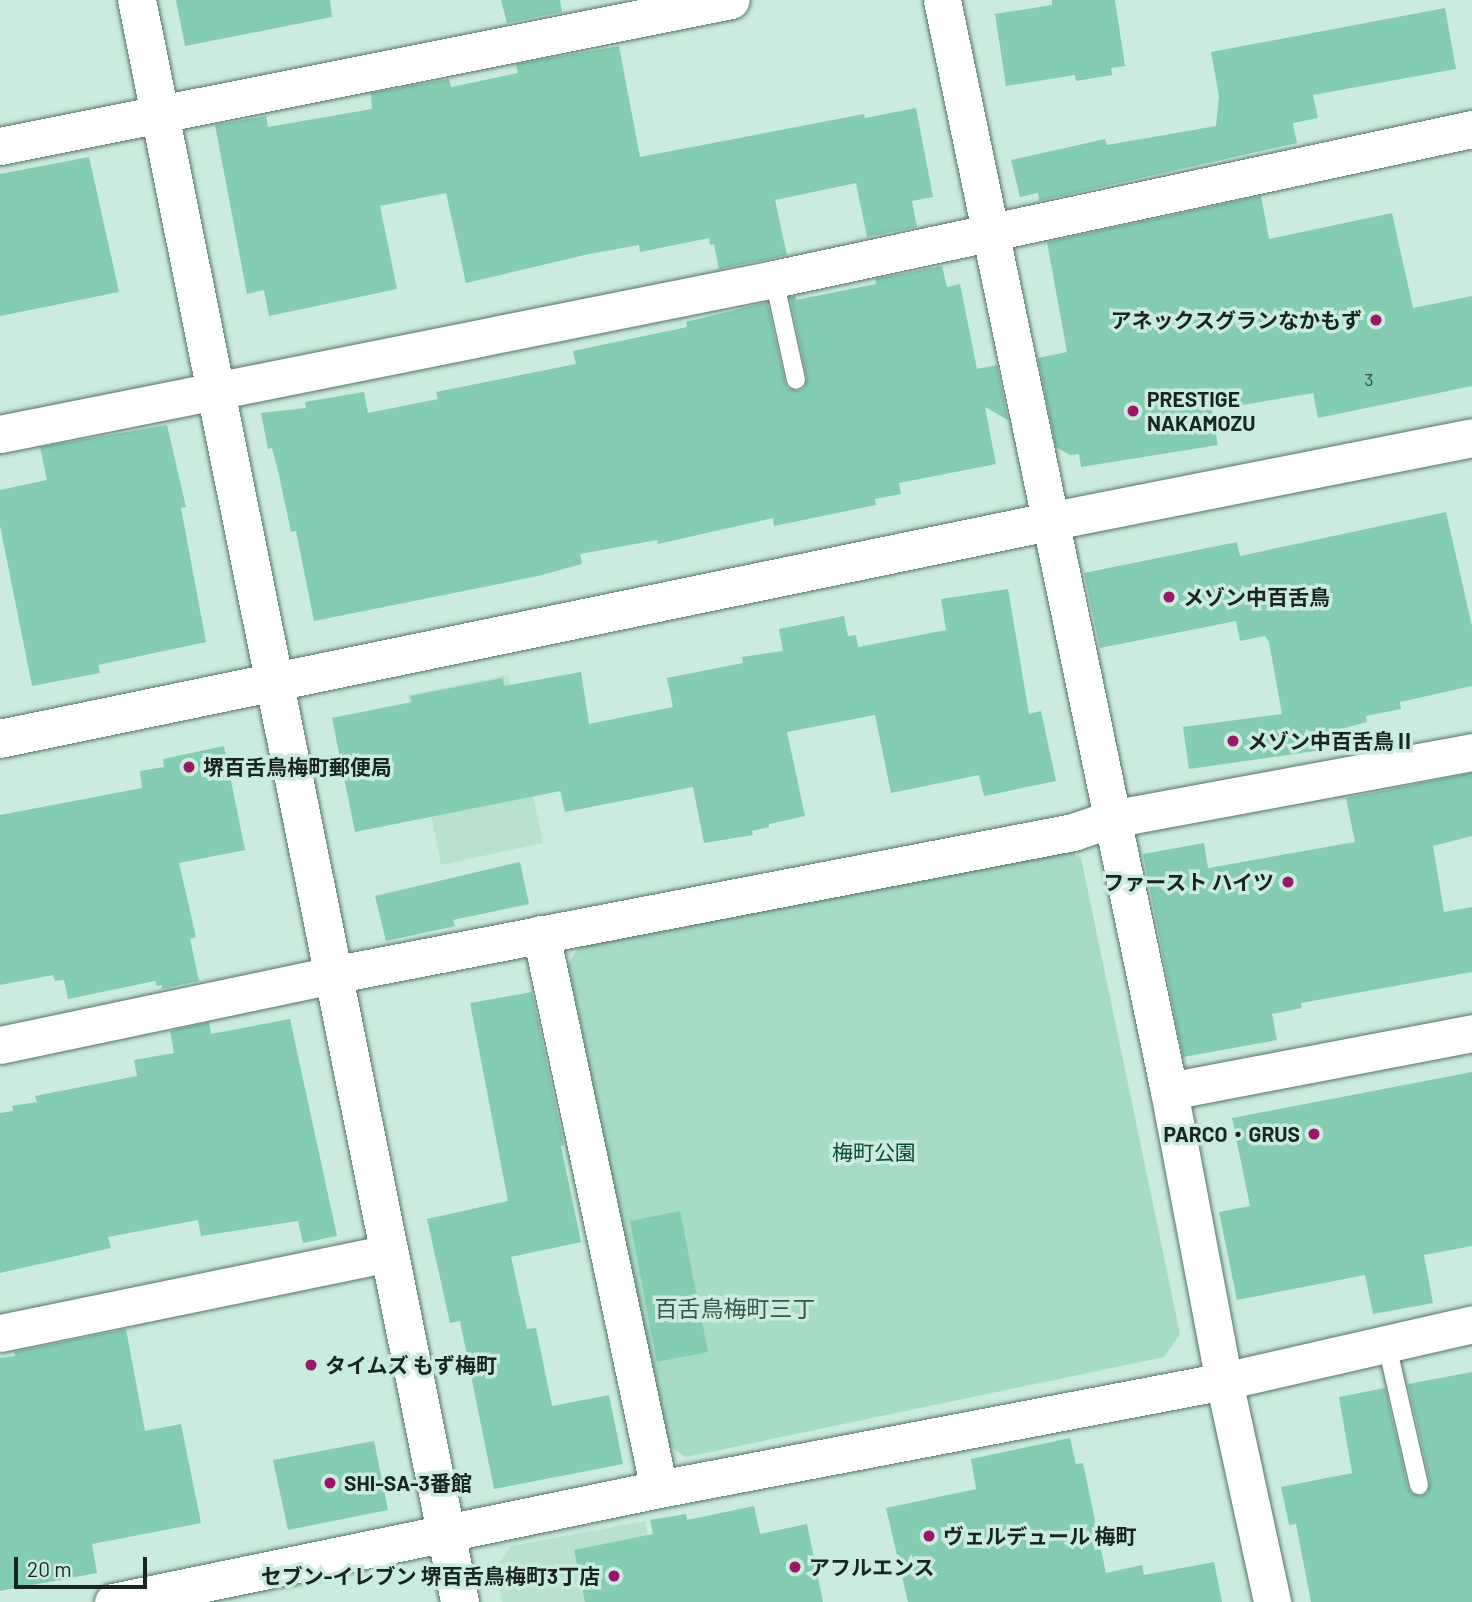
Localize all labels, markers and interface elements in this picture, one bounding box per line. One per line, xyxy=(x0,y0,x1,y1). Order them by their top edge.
place label: アネックスグランなかもず xyxy=(1110,307,1362,333)
marker: アネックスグランなかもず xyxy=(1368,312,1384,328)
house number: 3 xyxy=(1364,368,1374,390)
place label: PRESTIGE NAKAMOZU xyxy=(1147,386,1255,436)
marker: PRESTIGE NAKAMOZU xyxy=(1125,403,1141,419)
place label: メゾン中百舌鳥 xyxy=(1183,584,1330,610)
marker: メゾン中百舌鳥 xyxy=(1161,589,1177,605)
place label: メゾン中百舌鳥Ⅱ xyxy=(1247,728,1415,754)
marker: メゾン中百舌鳥Ⅱ xyxy=(1225,733,1241,749)
place label: 堺百舌鳥梅町郵便局 xyxy=(203,754,392,780)
marker: 堺百舌鳥梅町郵便局 xyxy=(181,759,197,775)
place label: ファースト ハイツ xyxy=(1102,869,1274,895)
marker: ファースト ハイツ xyxy=(1280,874,1296,890)
place label: PARCO・GRUS xyxy=(1163,1121,1300,1147)
marker: PARCO・GRUS xyxy=(1306,1126,1322,1142)
park label: 梅町公園 xyxy=(832,1139,916,1165)
district label: 百舌鳥梅町三丁 xyxy=(655,1294,815,1322)
place label: タイムズ もず梅町 xyxy=(325,1352,497,1378)
marker: タイムズ もず梅町 xyxy=(303,1357,319,1373)
place label: SHI-SA-3番館 xyxy=(344,1470,472,1496)
marker: SHI-SA-3番館 xyxy=(322,1475,338,1491)
place label: ヴェルデュール 梅町 xyxy=(943,1523,1136,1549)
marker: ヴェルデュール 梅町 xyxy=(921,1528,937,1544)
scale bar xyxy=(18,1542,150,1586)
place label: アフルエンス xyxy=(809,1554,935,1580)
text: 20 m xyxy=(27,1556,72,1581)
marker: アフルエンス xyxy=(787,1559,803,1575)
place label: セブン-イレブン 堺百舌鳥梅町3丁店 xyxy=(261,1563,600,1589)
marker: セブン-イレブン 堺百舌鳥梅町3丁店 xyxy=(606,1568,622,1584)

